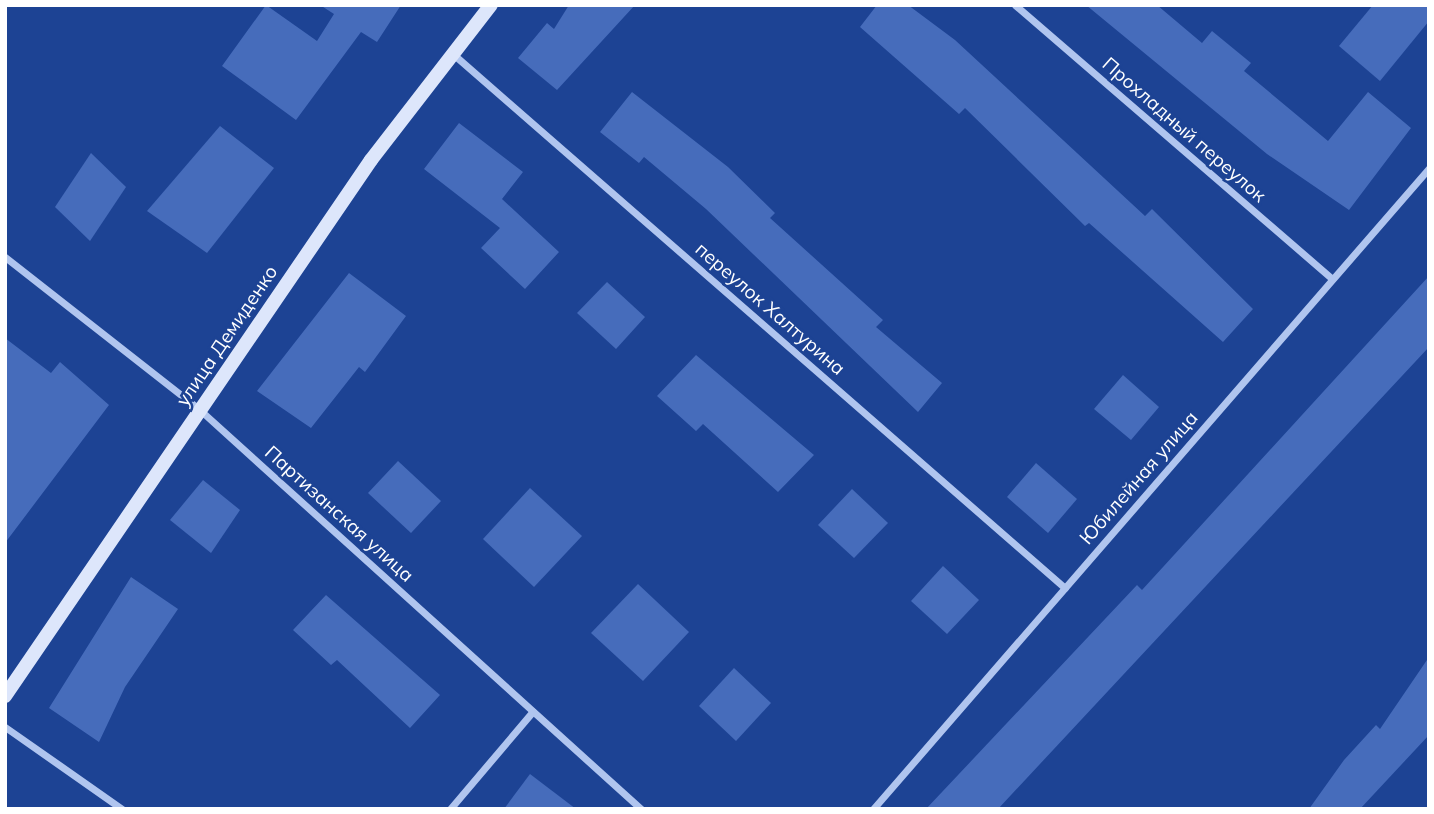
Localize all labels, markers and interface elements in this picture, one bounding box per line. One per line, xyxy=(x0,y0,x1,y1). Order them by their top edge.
street label: Прохладный переулок xyxy=(1098,53,1270,207)
street label: переулок Халтурина xyxy=(691,238,849,380)
street label: улица Демиденко xyxy=(171,261,283,411)
street label: Юбилейная улица xyxy=(1075,407,1203,549)
street label: Партизанская улица xyxy=(260,441,418,587)

